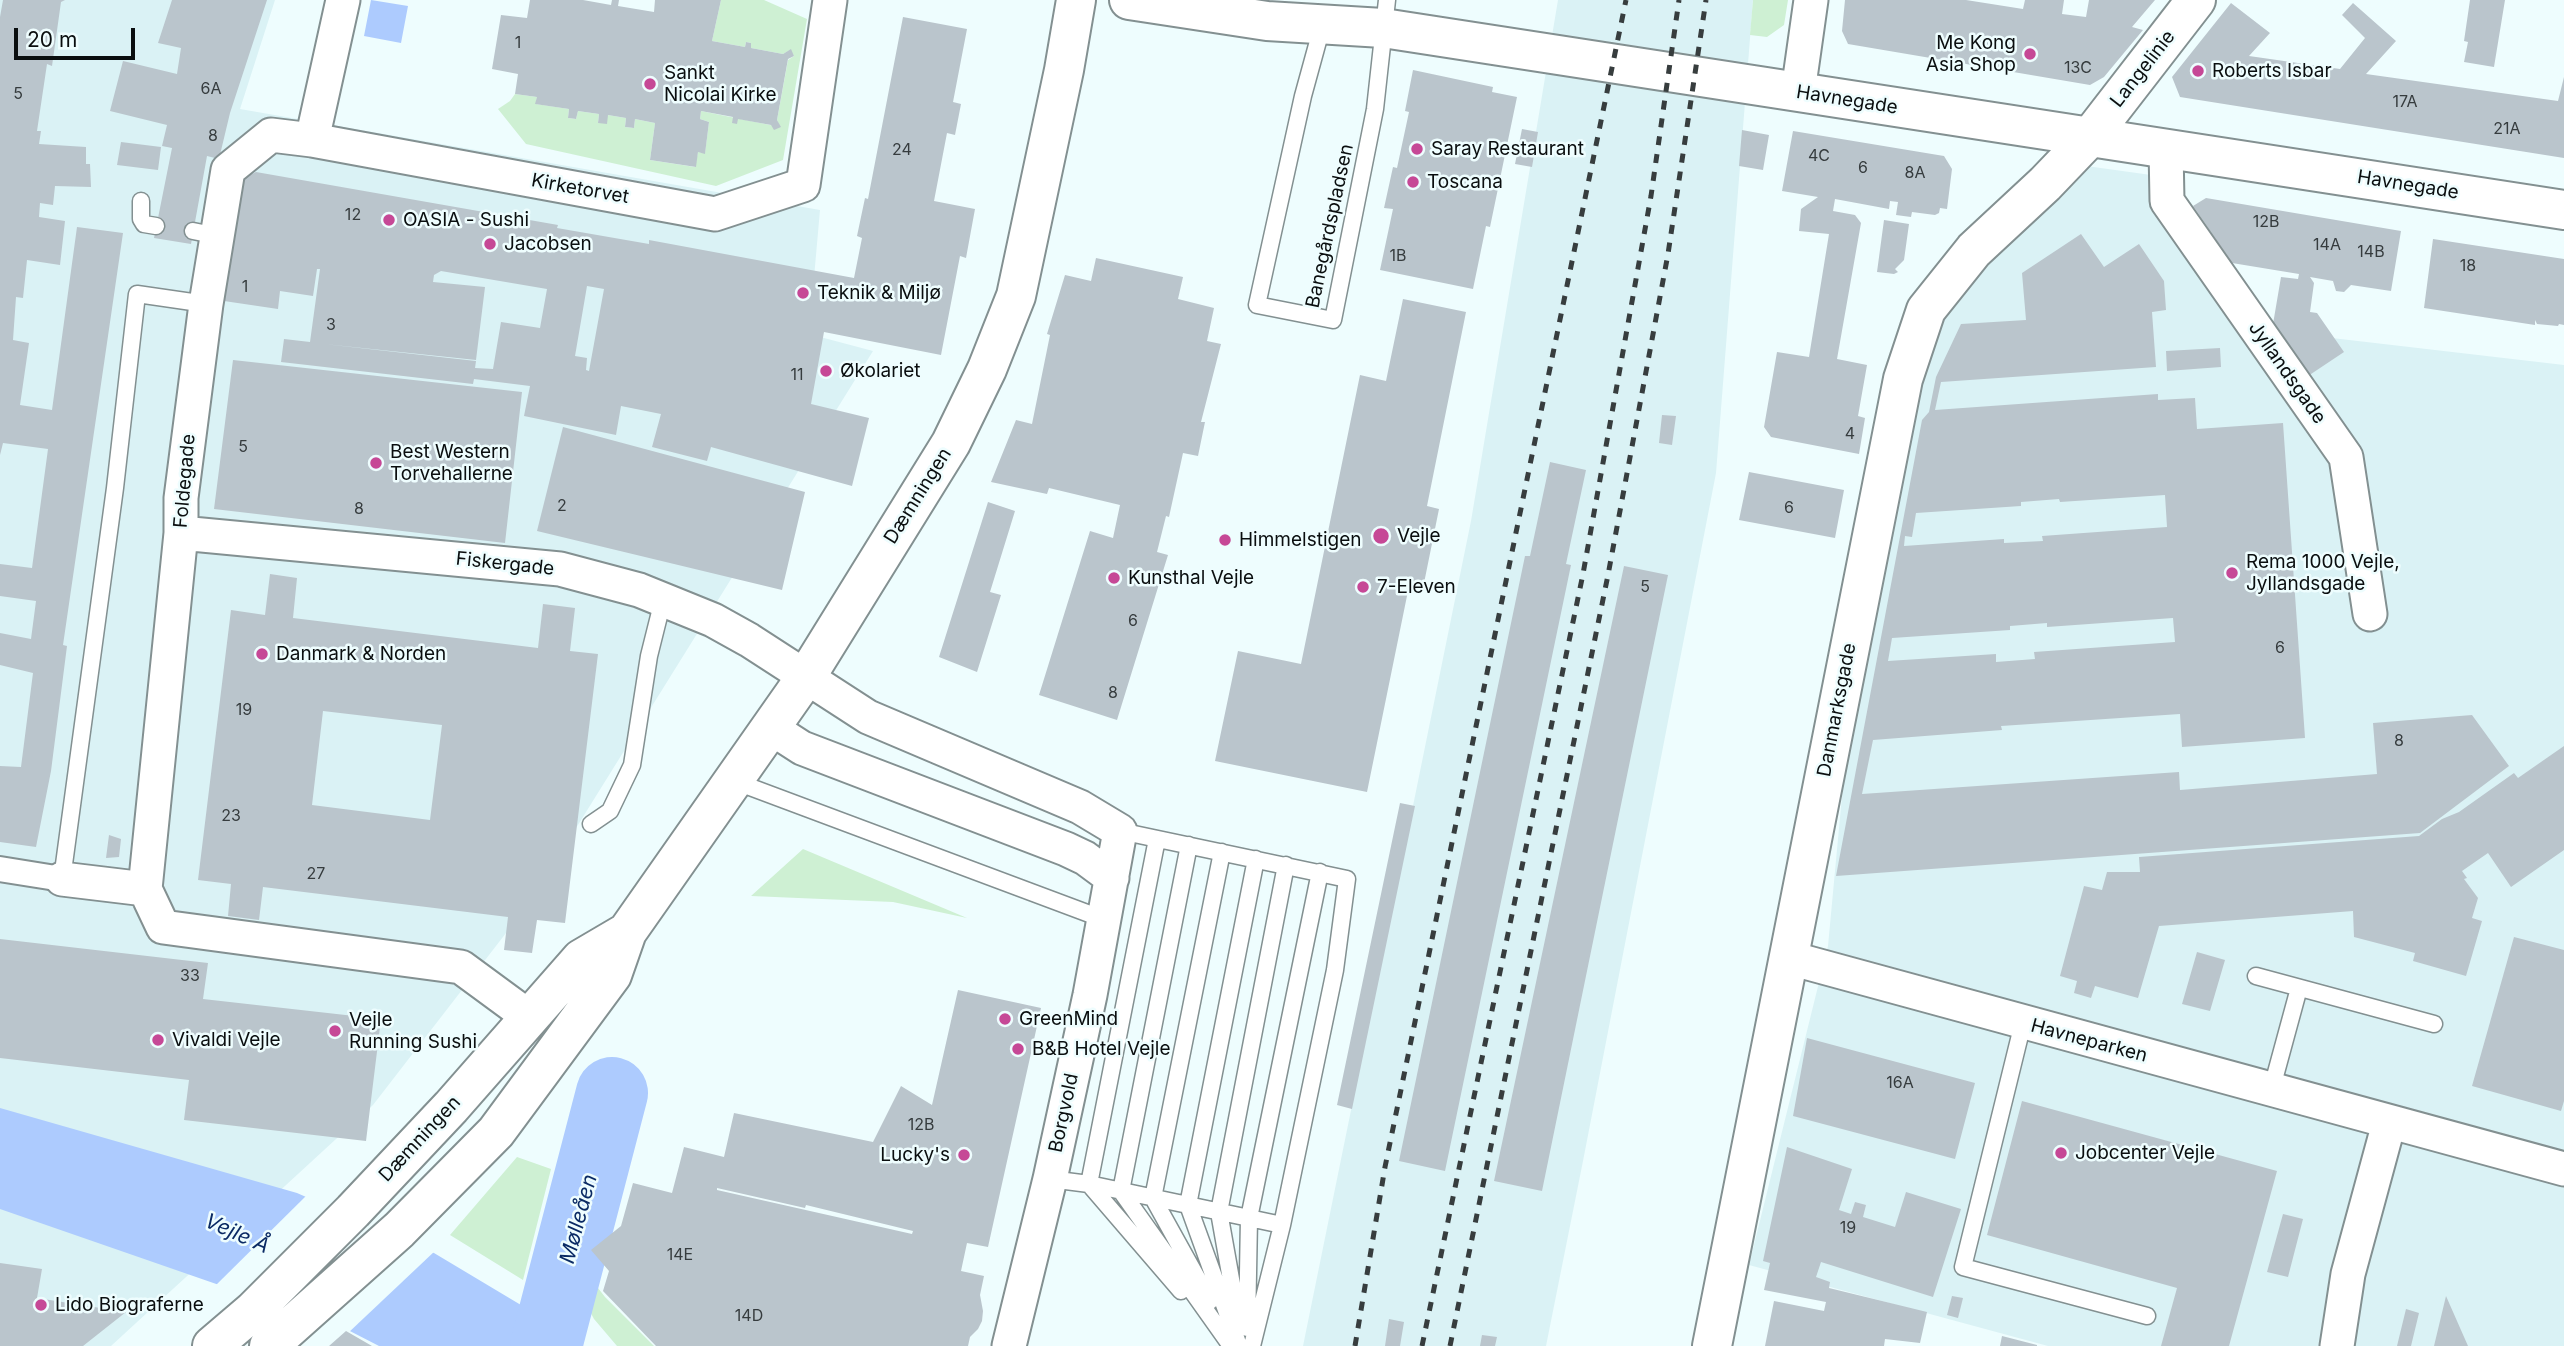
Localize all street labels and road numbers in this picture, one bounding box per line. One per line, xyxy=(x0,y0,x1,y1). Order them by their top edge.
street label: Langelinie xyxy=(2106,26,2180,112)
street label: Havnegade xyxy=(1795,81,1899,119)
street label: Banegårdspladsen xyxy=(1301,142,1359,310)
street label: Havnegade xyxy=(2356,166,2460,204)
street label: Kirketorvet xyxy=(529,169,631,209)
street label: Jyllandsgade xyxy=(2243,318,2331,428)
street label: Foldegade xyxy=(170,433,200,529)
street label: Dæmningen xyxy=(880,444,956,548)
street label: Fiskergade xyxy=(455,547,555,581)
street label: Danmarksgade xyxy=(1813,641,1861,779)
street label: Havneparken xyxy=(2028,1014,2150,1068)
street label: Borgvold xyxy=(1045,1071,1083,1155)
street label: Dæmningen xyxy=(375,1091,465,1187)

